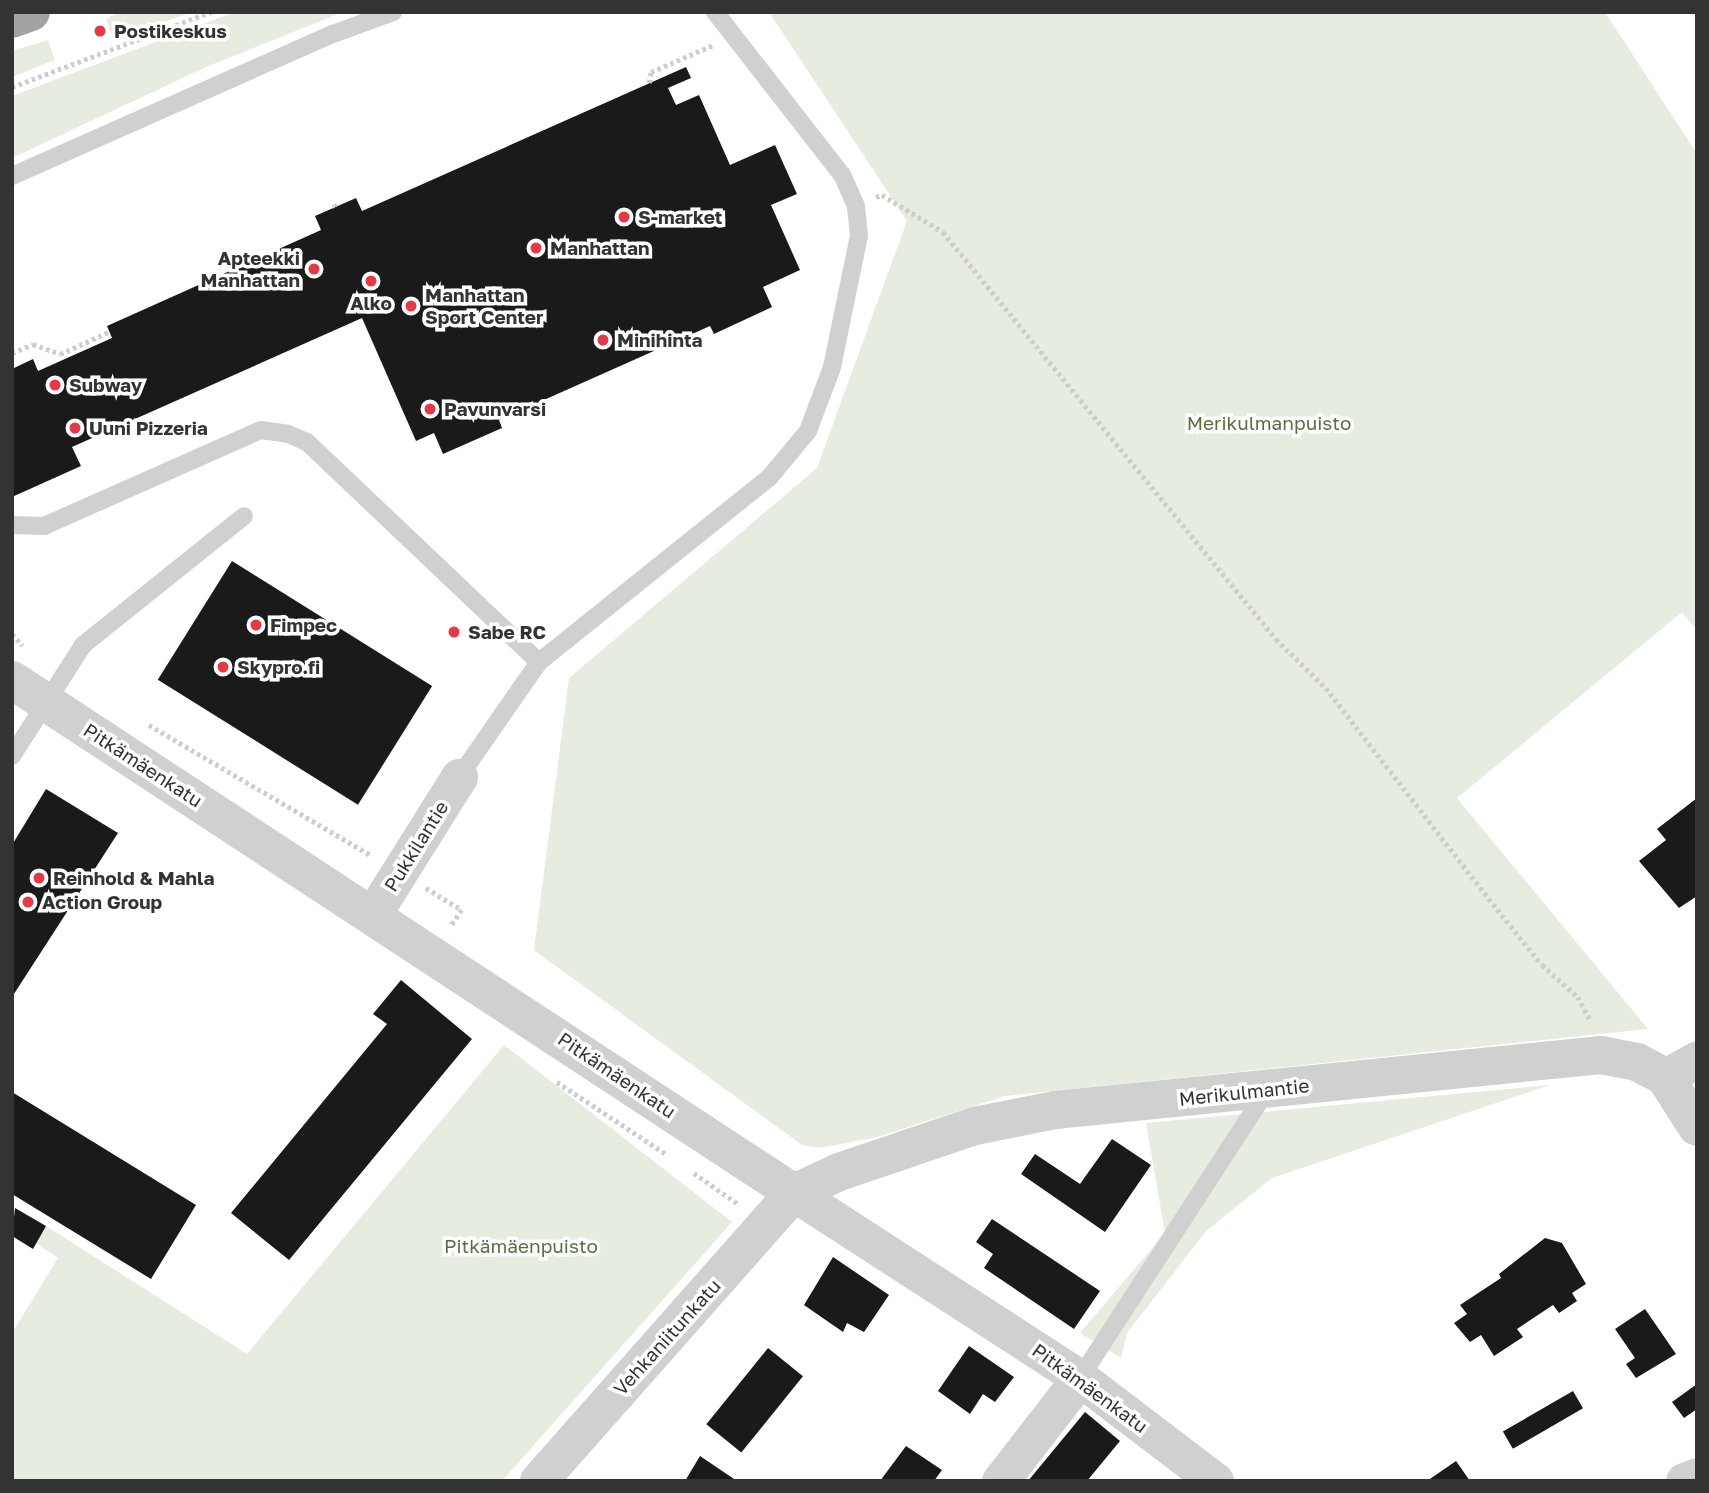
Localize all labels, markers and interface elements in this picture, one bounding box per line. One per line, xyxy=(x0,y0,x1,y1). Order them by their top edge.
place label: Postikeskus xyxy=(114,20,227,42)
marker: Postikeskus xyxy=(92,23,108,39)
place label: S-market xyxy=(638,206,722,228)
marker: S-market xyxy=(616,209,632,225)
place label: Manhattan xyxy=(550,237,649,259)
marker: Manhattan xyxy=(528,240,544,256)
place label: Apteekki Manhattan xyxy=(201,247,300,291)
marker: Apteekki Manhattan xyxy=(306,261,322,277)
marker: Alko xyxy=(363,273,379,289)
place label: Manhattan Sport Center xyxy=(425,284,543,328)
place label: Alko xyxy=(350,292,392,314)
marker: Manhattan Sport Center xyxy=(403,298,419,314)
place label: Minihinta xyxy=(617,329,703,351)
marker: Minihinta xyxy=(595,332,611,348)
place label: Subway xyxy=(69,374,142,396)
marker: Subway xyxy=(47,377,63,393)
place label: Pavunvarsi xyxy=(444,398,546,420)
marker: Pavunvarsi xyxy=(422,401,438,417)
park label: Merikulmanpuisto xyxy=(1187,412,1351,434)
place label: Uuni Pizzeria xyxy=(89,417,208,439)
marker: Uuni Pizzeria xyxy=(67,420,83,436)
place label: Fimpec xyxy=(270,614,337,636)
marker: Fimpec xyxy=(248,617,264,633)
place label: Sabe RC xyxy=(468,621,546,643)
marker: Sabe RC xyxy=(446,624,462,640)
place label: Skypro.fi xyxy=(237,656,320,678)
marker: Skypro.fi xyxy=(215,659,231,675)
street label: Pitkämäenkatu xyxy=(79,718,207,812)
street label: Pukkilantie xyxy=(379,796,453,896)
place label: Reinhold & Mahla xyxy=(53,867,214,889)
marker: Reinhold & Mahla xyxy=(31,870,47,886)
place label: Action Group xyxy=(42,891,162,913)
marker: Action Group xyxy=(20,894,36,910)
street label: Pitkämäenkatu xyxy=(554,1027,680,1123)
street label: Merikulmantie xyxy=(1178,1074,1310,1110)
park label: Pitkämäenpuisto xyxy=(444,1235,598,1257)
street label: Vehkaniitunkatu xyxy=(609,1274,725,1400)
street label: Pitkämäenkatu xyxy=(1028,1339,1152,1437)

